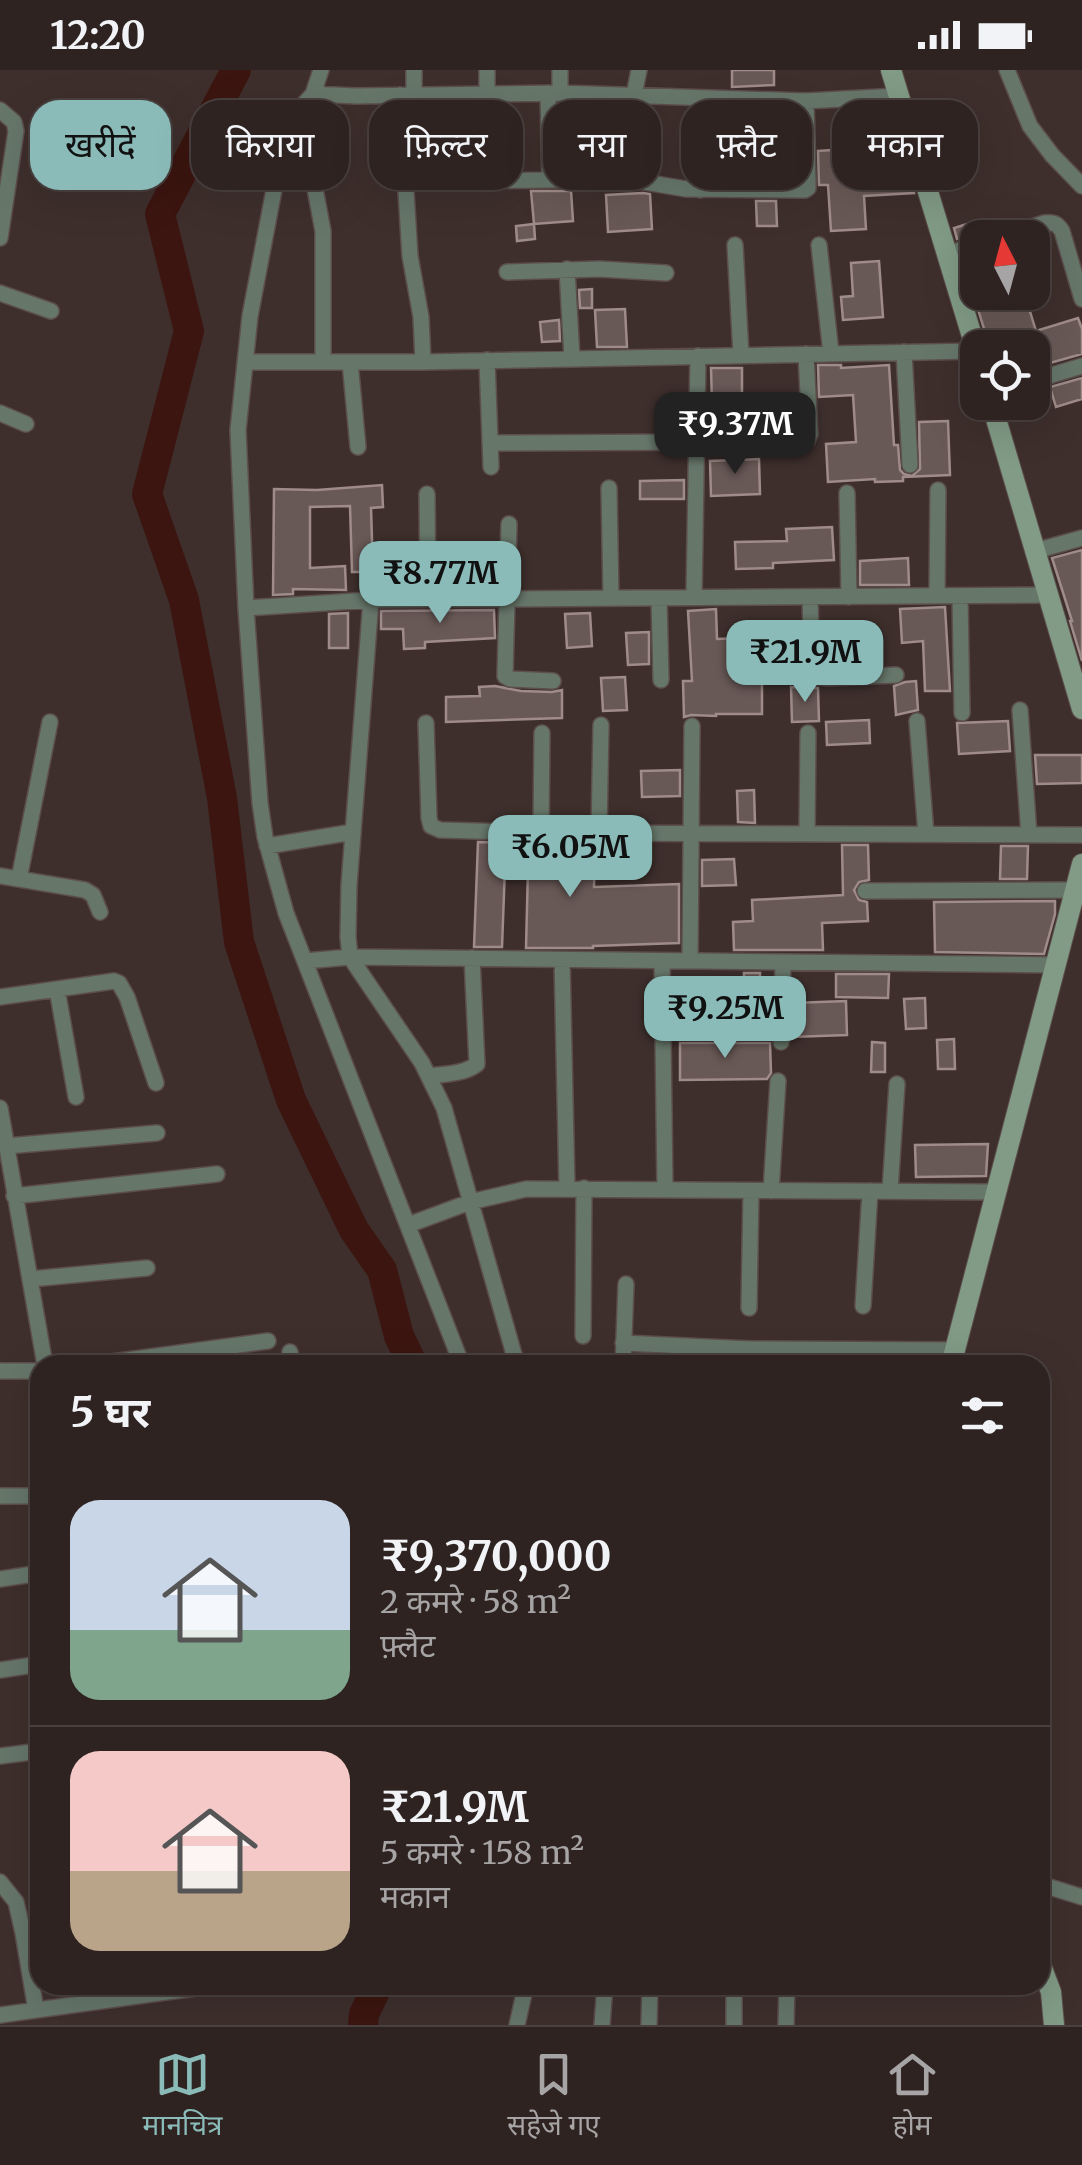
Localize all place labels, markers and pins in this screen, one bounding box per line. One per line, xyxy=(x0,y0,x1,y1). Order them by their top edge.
pin: ₹9.37M xyxy=(654,392,816,477)
pin: ₹8.77M xyxy=(359,541,521,626)
pin: ₹21.9M xyxy=(724,620,886,705)
pin: ₹6.05M xyxy=(489,815,651,900)
pin: ₹9.25M xyxy=(644,976,806,1061)

